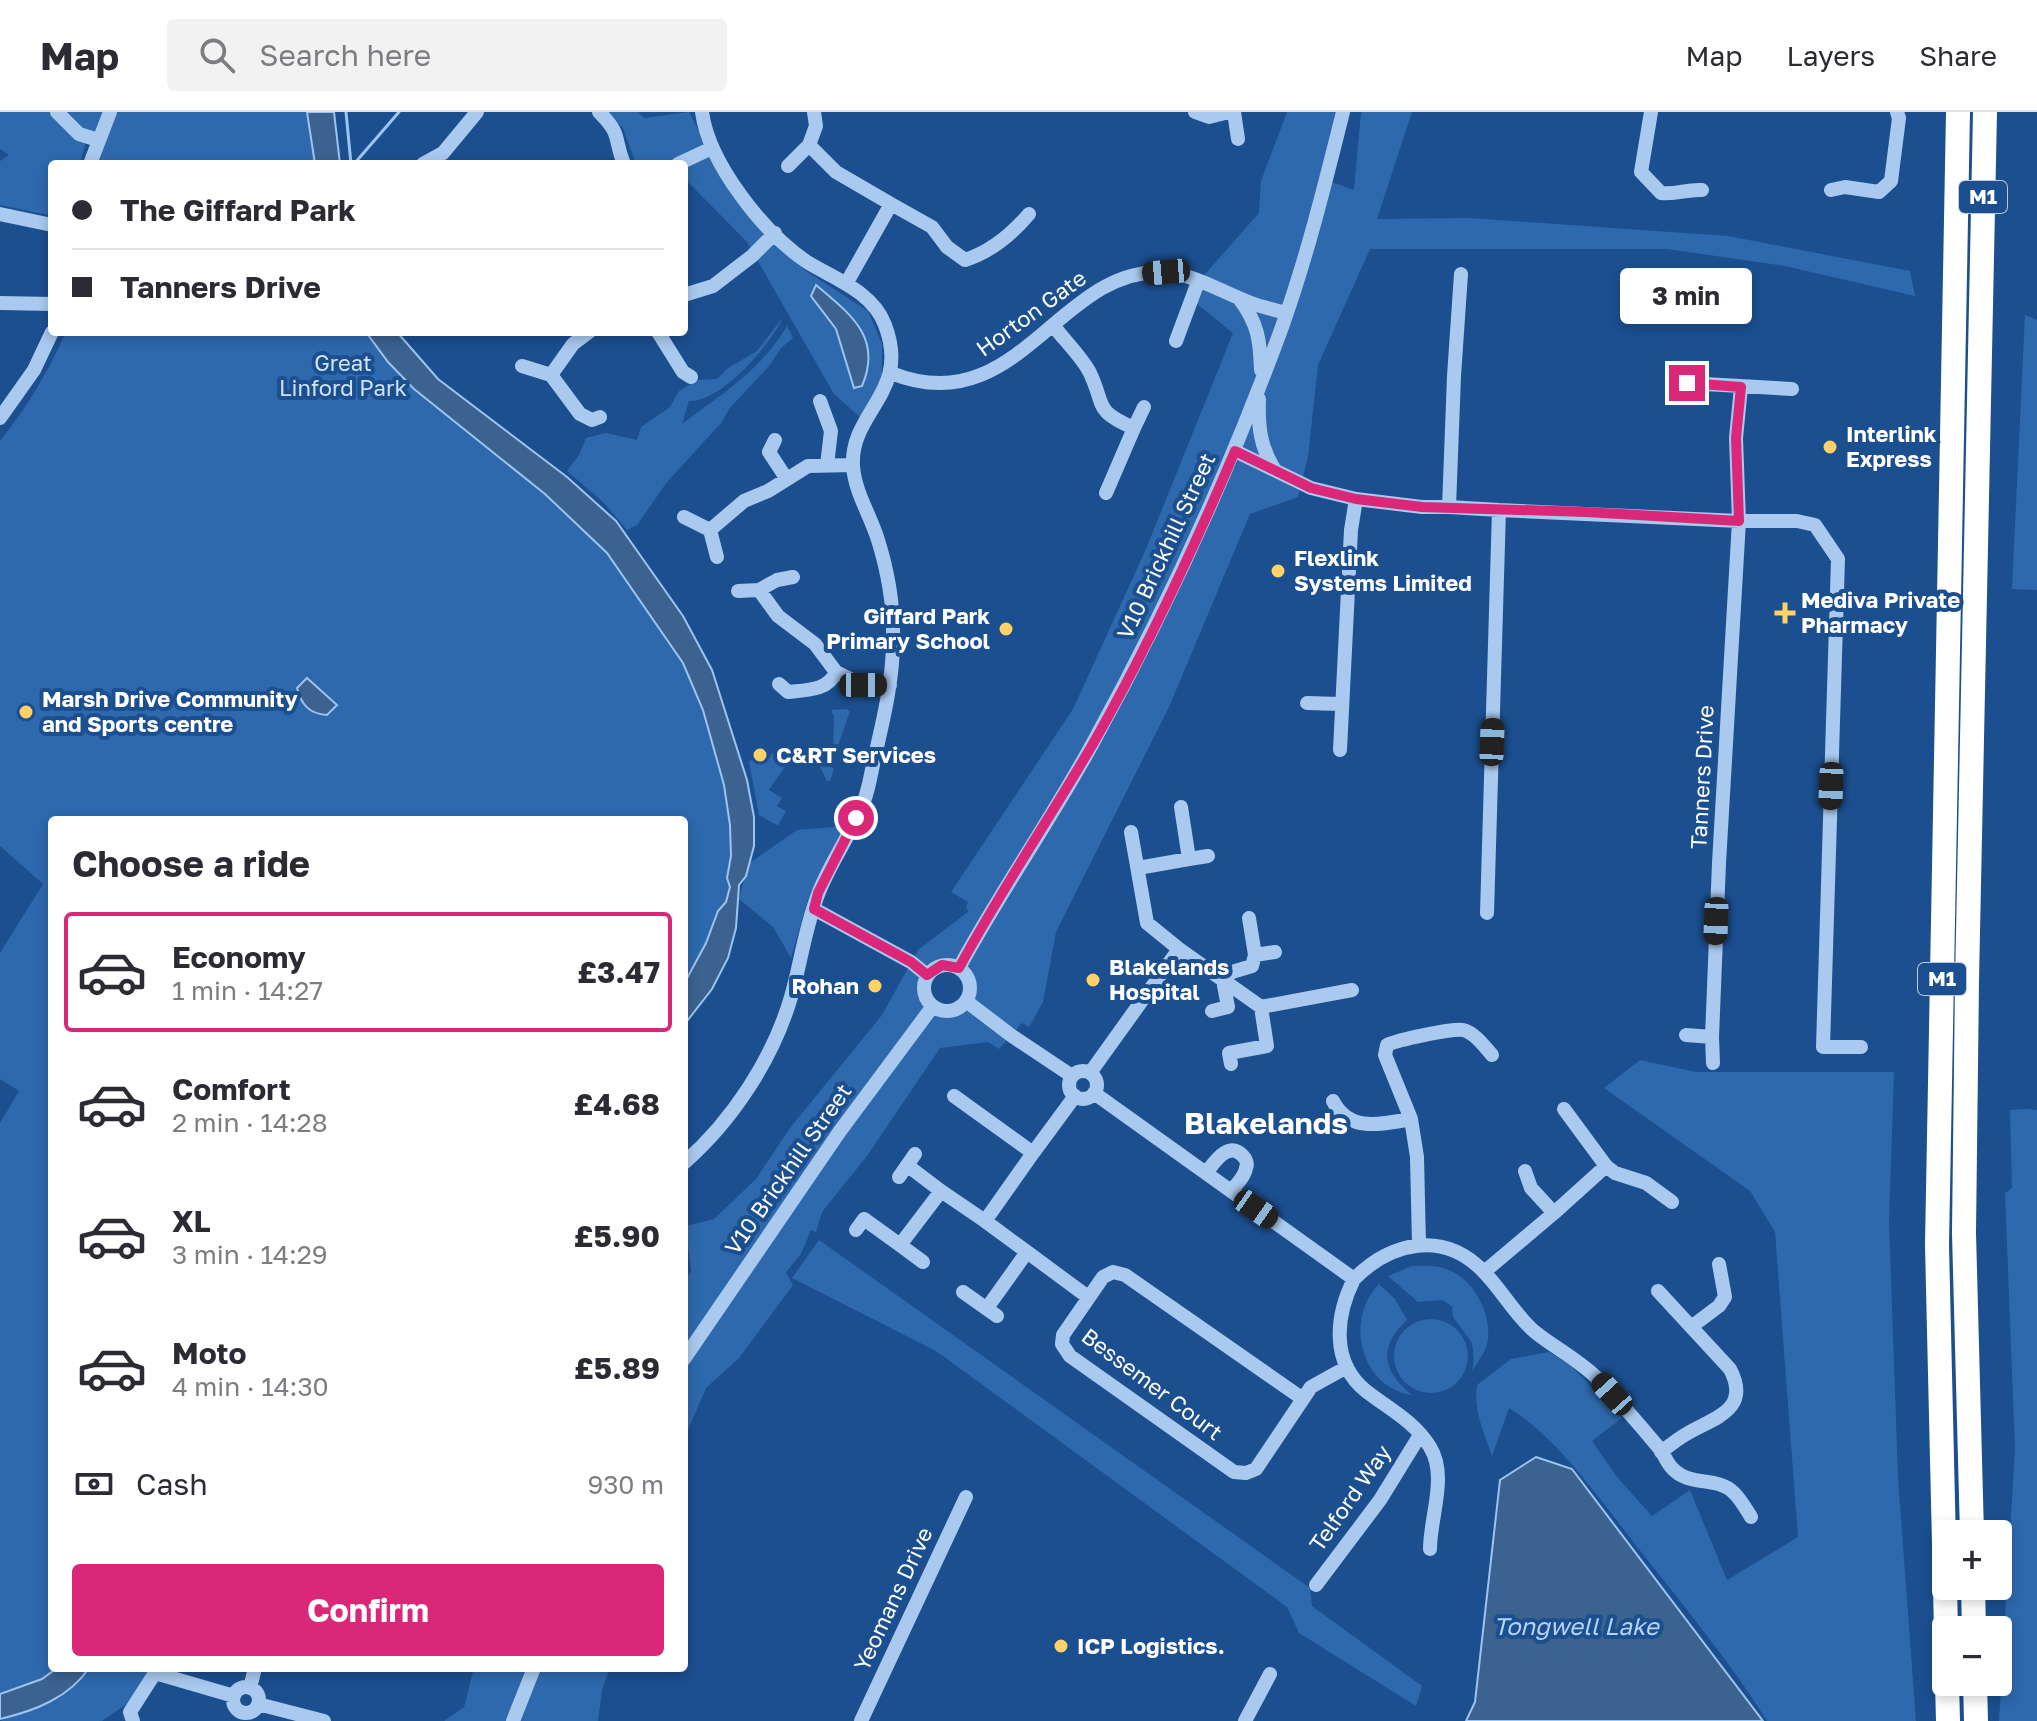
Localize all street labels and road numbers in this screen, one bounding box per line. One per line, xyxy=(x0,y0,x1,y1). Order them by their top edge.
road number: M1 xyxy=(1959,181,2007,213)
street label: Horton Gate xyxy=(970,264,1091,362)
street label: V10 Brickhill Street xyxy=(1111,448,1221,643)
street label: Tanners Drive xyxy=(1684,704,1719,850)
road number: M1 xyxy=(1918,963,1966,995)
street label: V10 Brickhill Street xyxy=(719,1078,857,1259)
street label: Bessemer Court xyxy=(1077,1322,1228,1445)
street label: Telford Way xyxy=(1303,1439,1396,1556)
street label: Yeomans Drive xyxy=(847,1523,938,1675)

